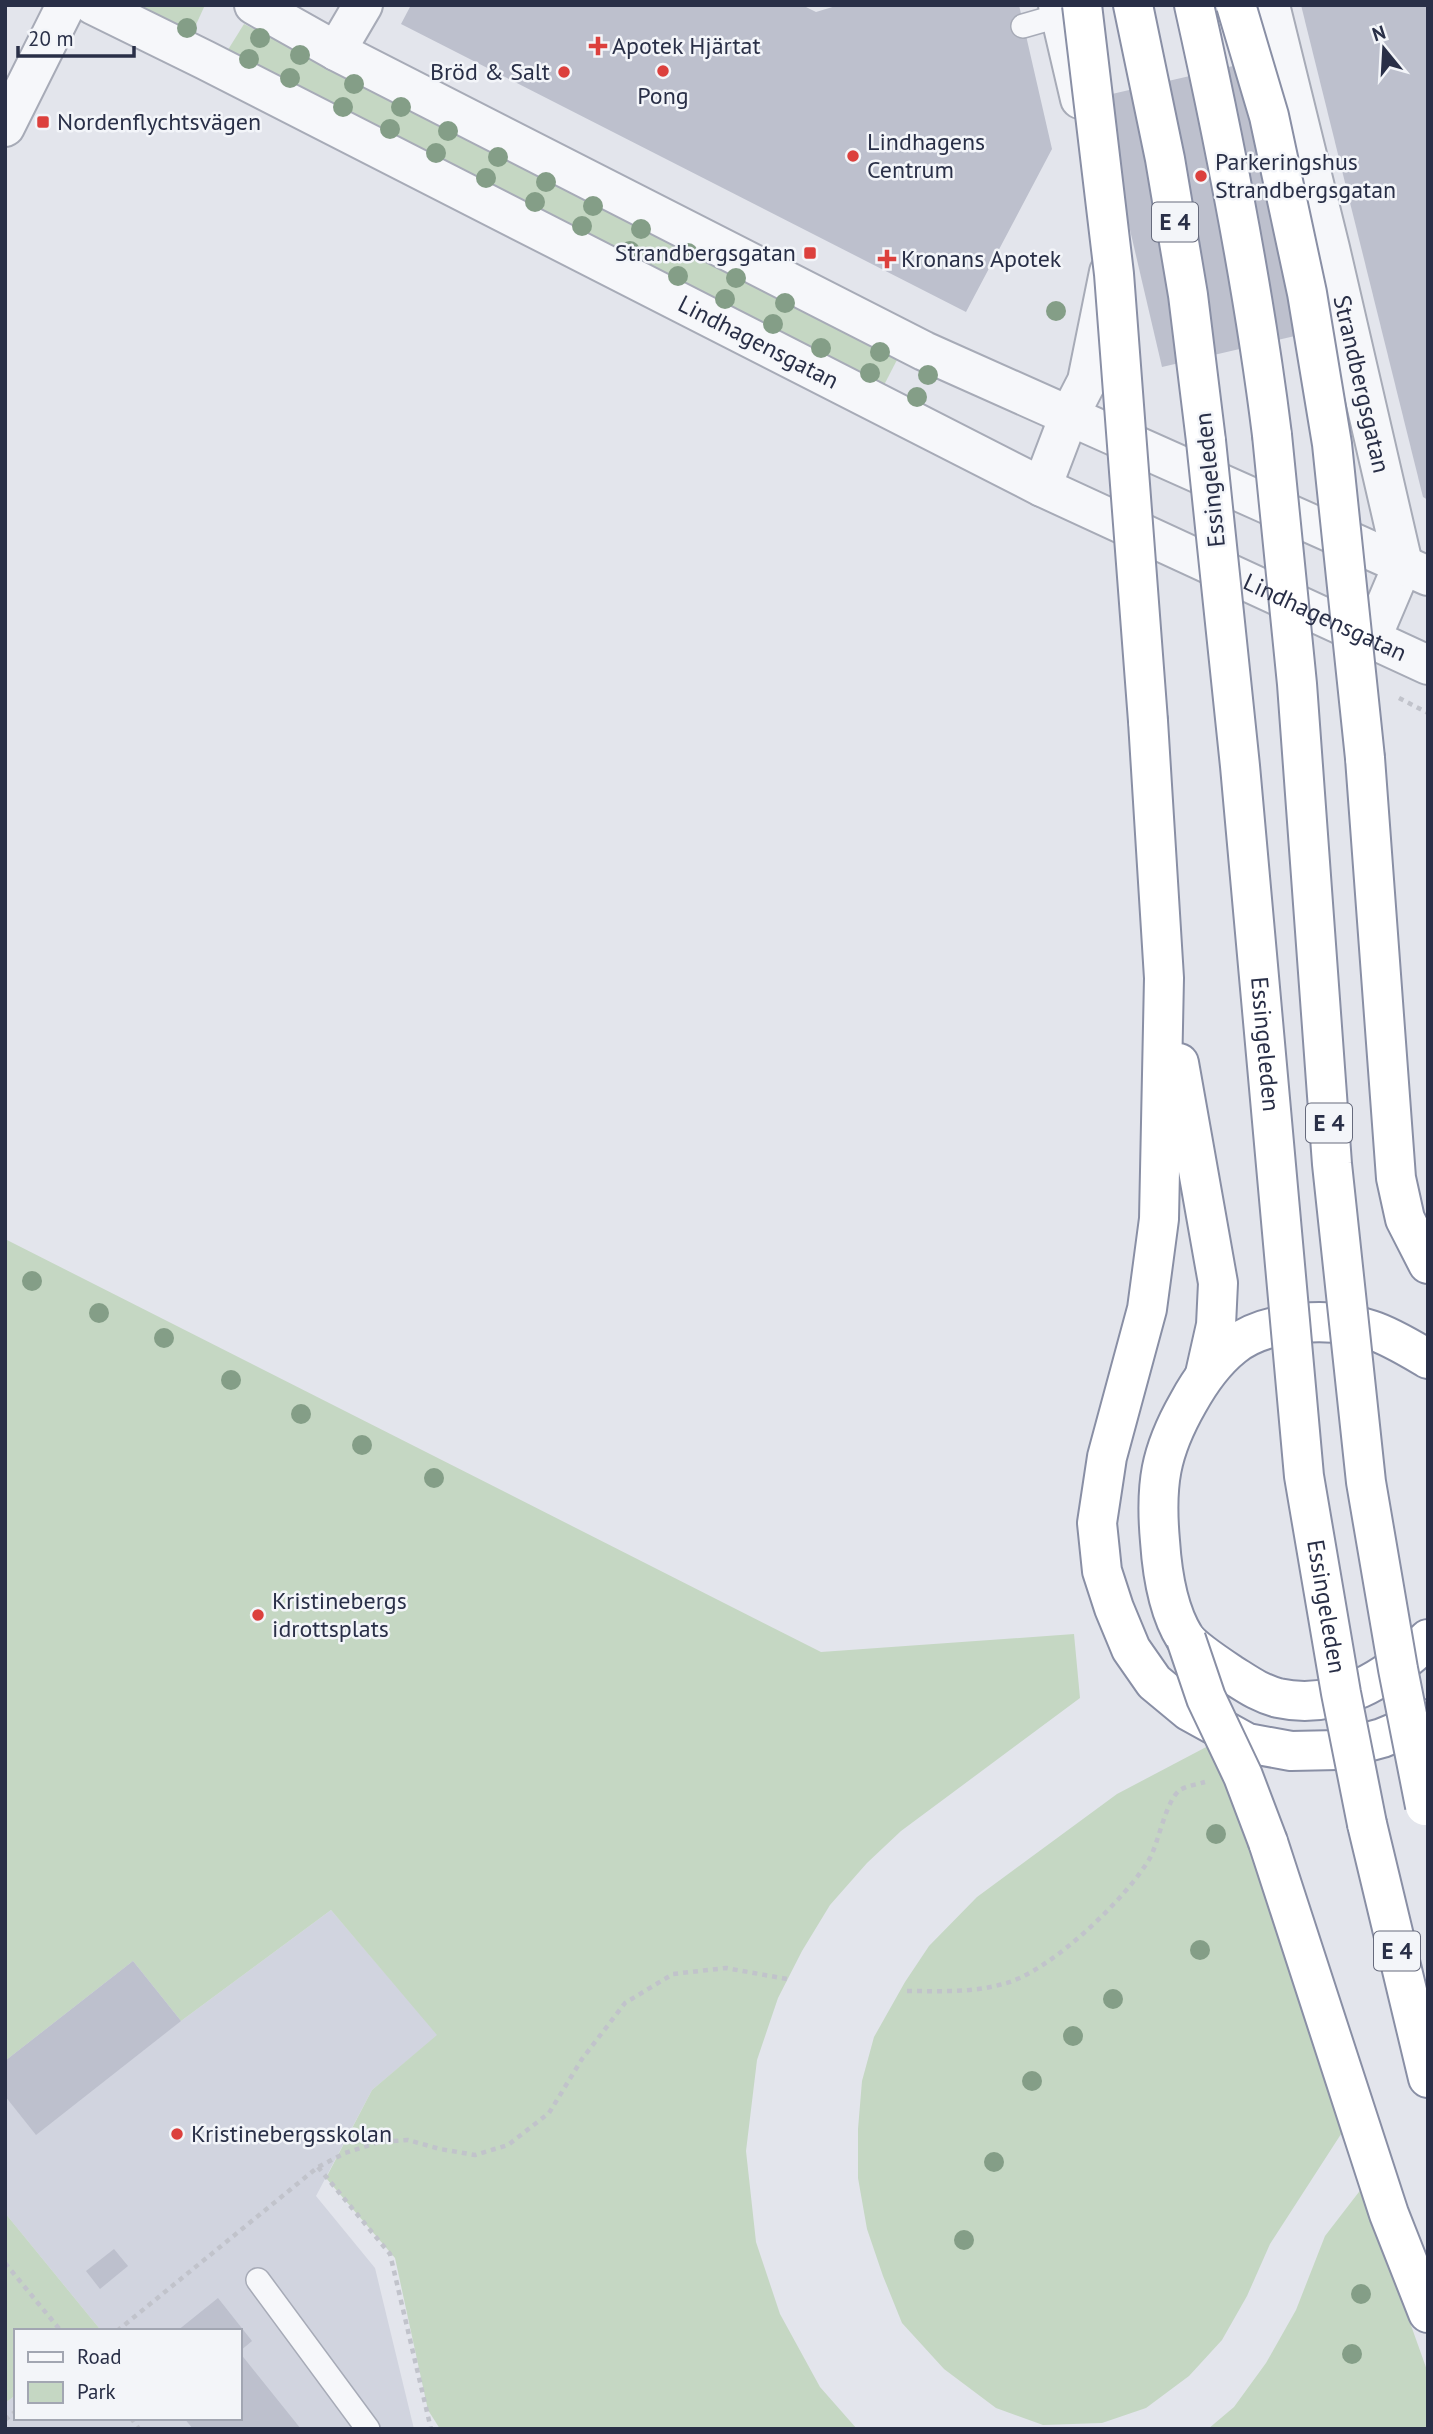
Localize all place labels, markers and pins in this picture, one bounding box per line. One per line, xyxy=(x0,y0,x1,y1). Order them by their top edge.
place label: Apotek Hjärtat xyxy=(612,30,761,61)
marker: Apotek Hjärtat xyxy=(590,38,606,54)
place label: Bröd & Salt xyxy=(430,56,550,87)
marker: Pong xyxy=(655,63,671,79)
marker: Bröd & Salt xyxy=(556,64,572,80)
place label: Pong xyxy=(637,80,689,111)
place label: Nordenflychtsvägen xyxy=(57,106,261,137)
marker: Nordenflychtsvägen xyxy=(35,114,51,130)
place label: Lindhagens Centrum xyxy=(867,126,985,185)
place label: Parkeringshus Strandbergsgatan xyxy=(1215,146,1396,205)
marker: Lindhagens Centrum xyxy=(845,148,861,164)
marker: Parkeringshus Strandbergsgatan xyxy=(1193,168,1209,184)
place label: Strandbergsgatan xyxy=(615,237,796,268)
place label: Kronans Apotek xyxy=(901,243,1062,274)
marker: Strandbergsgatan xyxy=(802,245,818,261)
marker: Kronans Apotek xyxy=(879,251,895,267)
place label: Kristinebergs idrottsplats xyxy=(272,1585,407,1644)
marker: Kristinebergs idrottsplats xyxy=(250,1607,266,1623)
place label: Kristinebergsskolan xyxy=(191,2118,392,2149)
marker: Kristinebergsskolan xyxy=(169,2126,185,2142)

